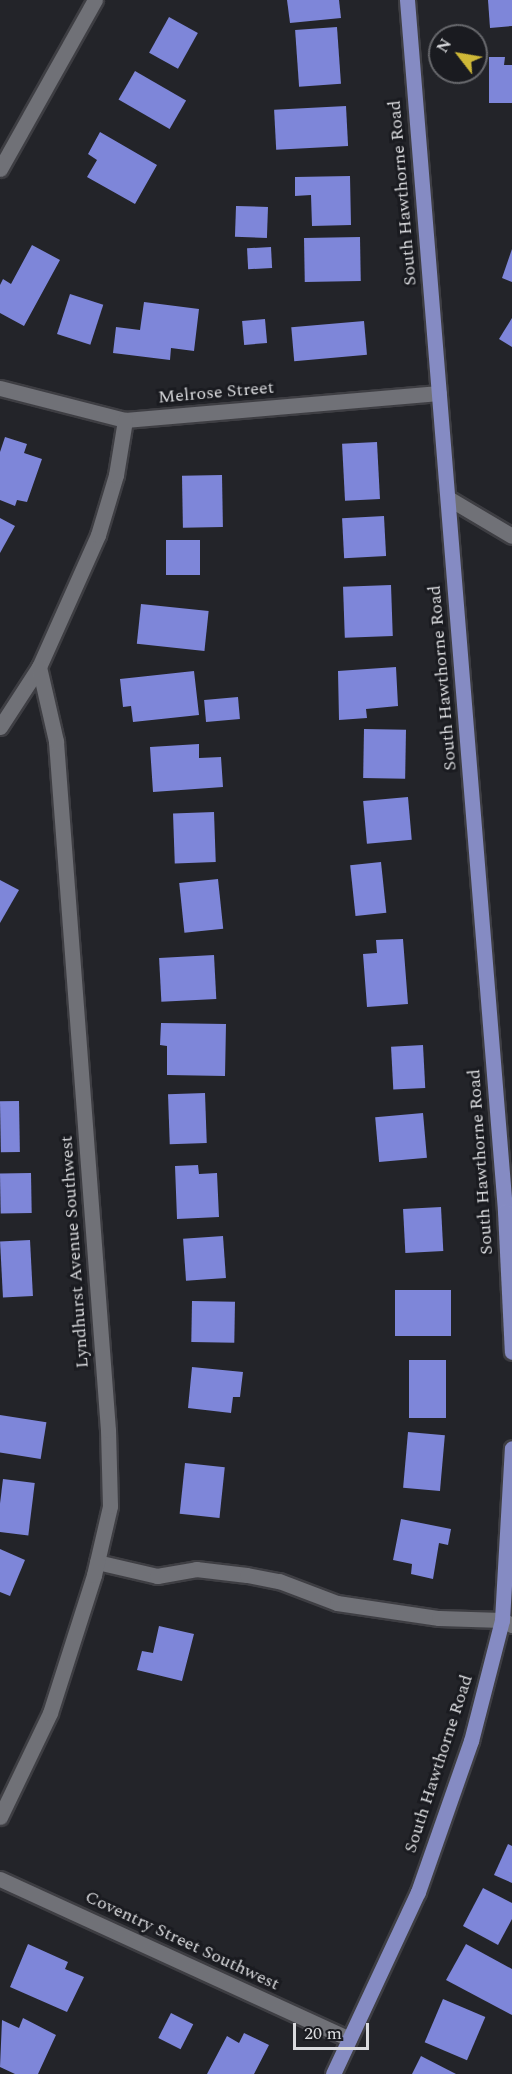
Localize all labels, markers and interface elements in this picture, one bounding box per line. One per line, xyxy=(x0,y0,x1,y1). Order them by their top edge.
north arrow xyxy=(428,24,488,84)
text: N xyxy=(431,34,458,58)
street label: South Hawthorne Road xyxy=(384,99,422,287)
street label: Melrose Street xyxy=(157,377,275,409)
street label: South Hawthorne Road xyxy=(424,584,462,772)
street label: South Hawthorne Road xyxy=(464,1068,498,1256)
street label: Lyndhurst Avenue Southwest xyxy=(56,1135,94,1369)
street label: South Hawthorne Road xyxy=(400,1672,478,1856)
street label: Coventry Street Southwest xyxy=(81,1886,283,1996)
scale bar xyxy=(296,2011,372,2049)
text: 20 m xyxy=(304,2020,342,2047)

